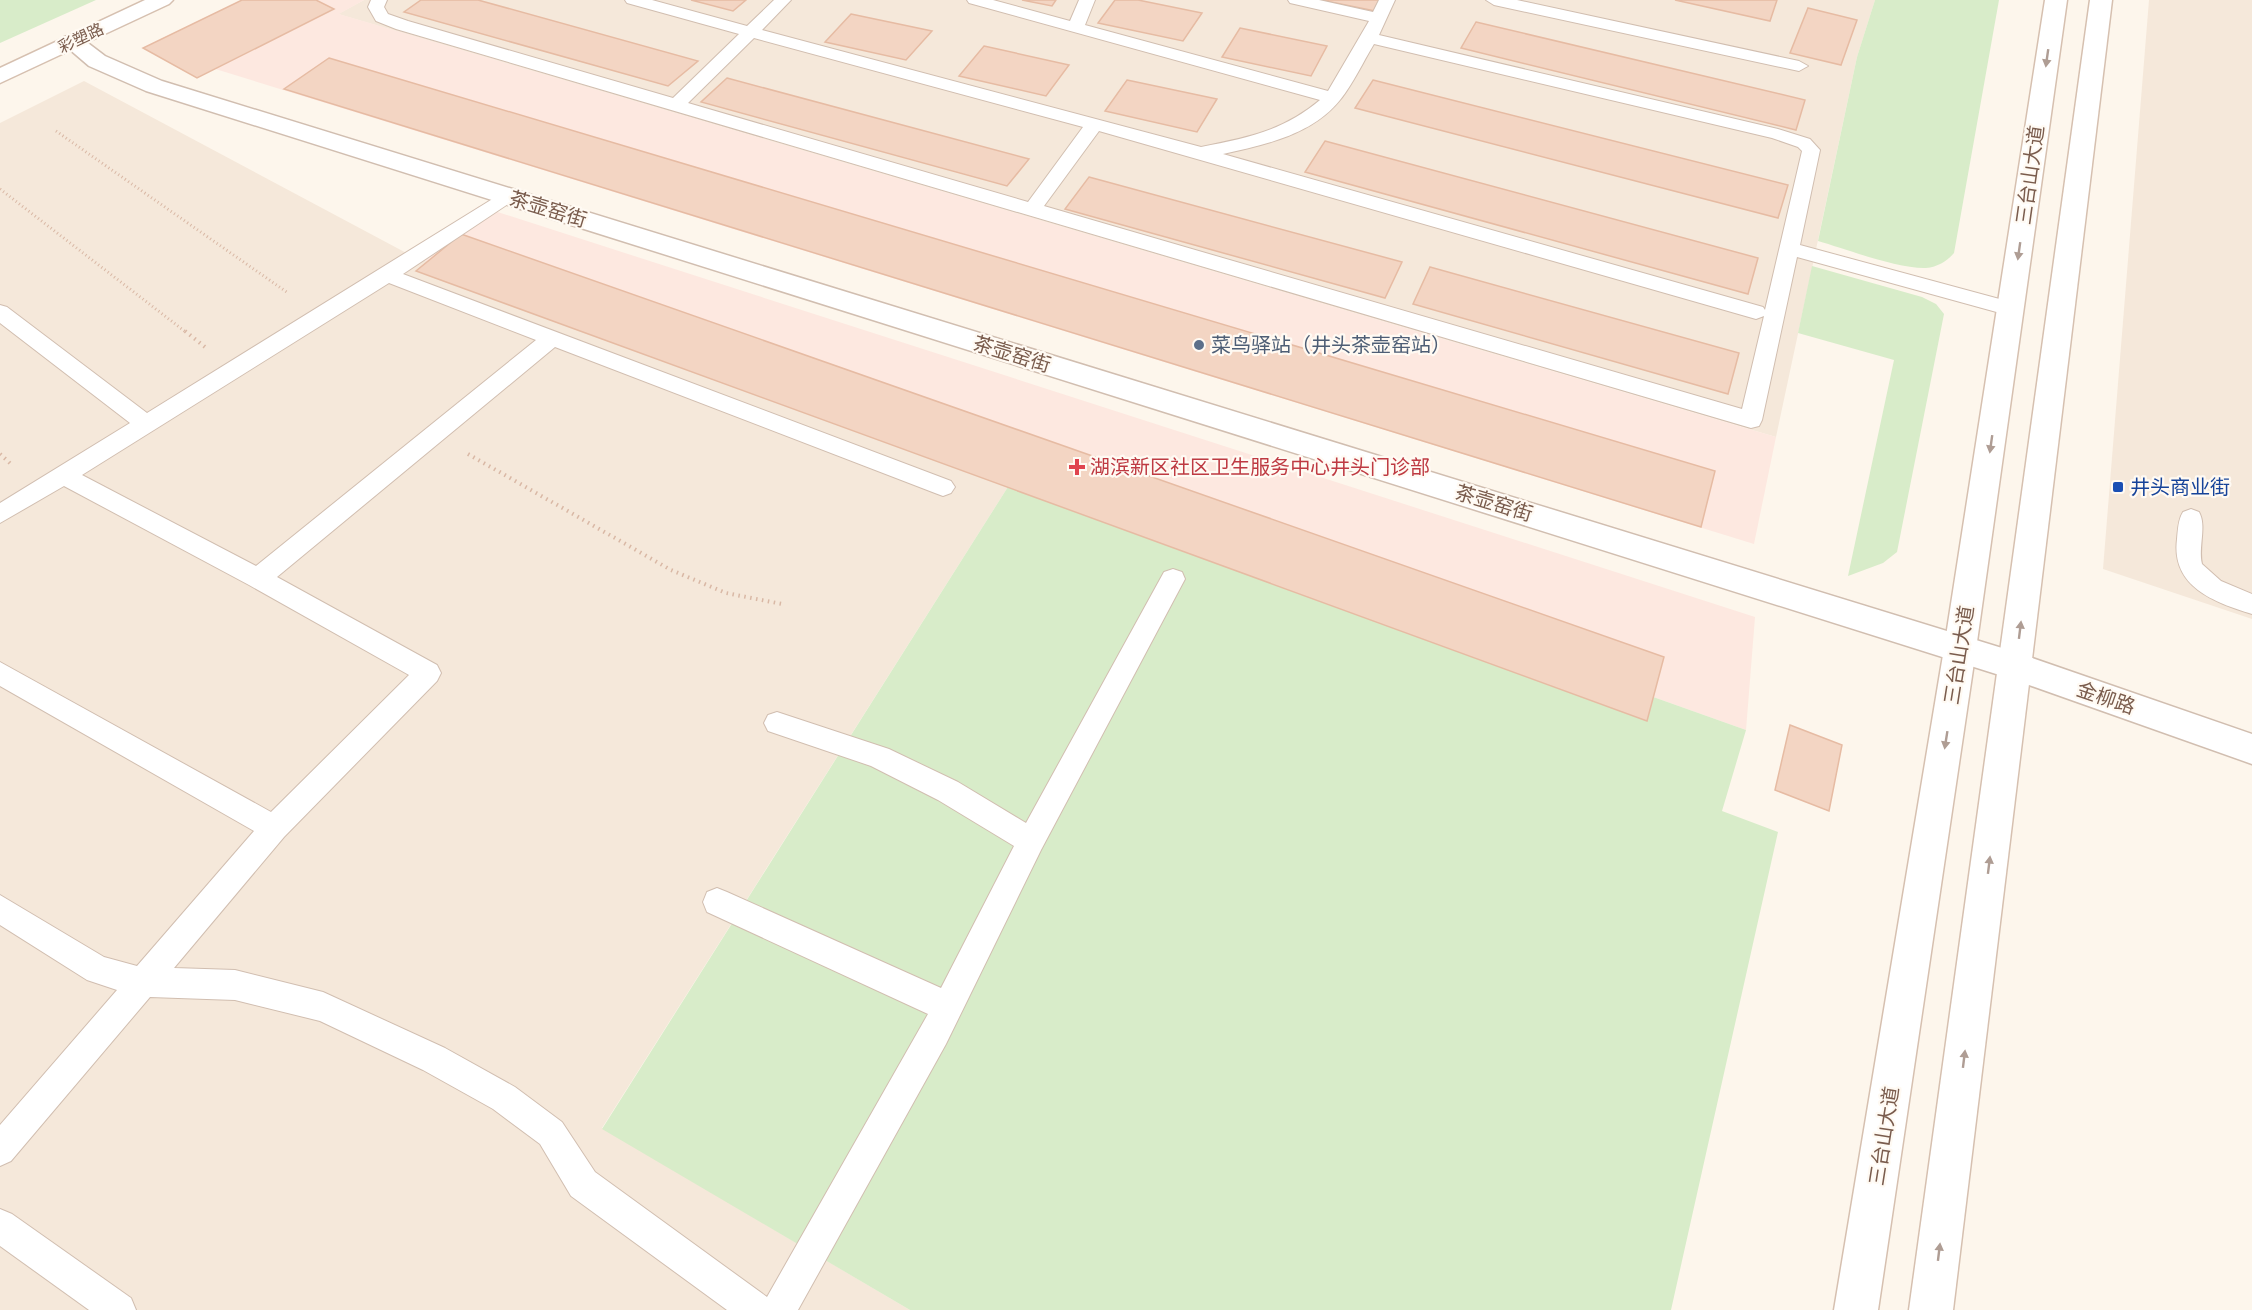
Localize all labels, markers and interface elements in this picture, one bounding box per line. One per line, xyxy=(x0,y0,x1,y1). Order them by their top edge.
street label: 彩塑路 xyxy=(55,19,107,57)
one-way arrow xyxy=(2043,48,2052,67)
street label: 三台山大道 xyxy=(2011,124,2049,226)
street label: 茶壶窑街 xyxy=(506,186,590,232)
one-way arrow xyxy=(2015,241,2024,260)
street label: 茶壶窑街 xyxy=(970,331,1054,377)
place label: 菜鸟驿站（井头茶壶窑站） xyxy=(1211,333,1451,357)
marker: 菜鸟驿站（井头茶壶窑站） xyxy=(1192,338,1206,352)
one-way arrow xyxy=(1986,434,1995,453)
place label: 湖滨新区社区卫生服务中心井头门诊部 xyxy=(1090,455,1430,479)
marker: 湖滨新区社区卫生服务中心井头门诊部 xyxy=(1068,458,1086,476)
place label: 井头商业街 xyxy=(2130,475,2230,499)
street label: 茶壶窑街 xyxy=(1452,480,1536,526)
marker: 井头商业街 xyxy=(2111,480,2125,494)
street label: 三台山大道 xyxy=(1939,604,1979,706)
one-way arrow xyxy=(2015,621,2024,640)
street label: 金柳路 xyxy=(2074,677,2138,719)
one-way arrow xyxy=(1941,731,1950,750)
one-way arrow xyxy=(1984,856,1994,875)
one-way arrow xyxy=(1959,1049,1968,1068)
street label: 三台山大道 xyxy=(1864,1085,1904,1187)
one-way arrow xyxy=(1934,1242,1943,1261)

